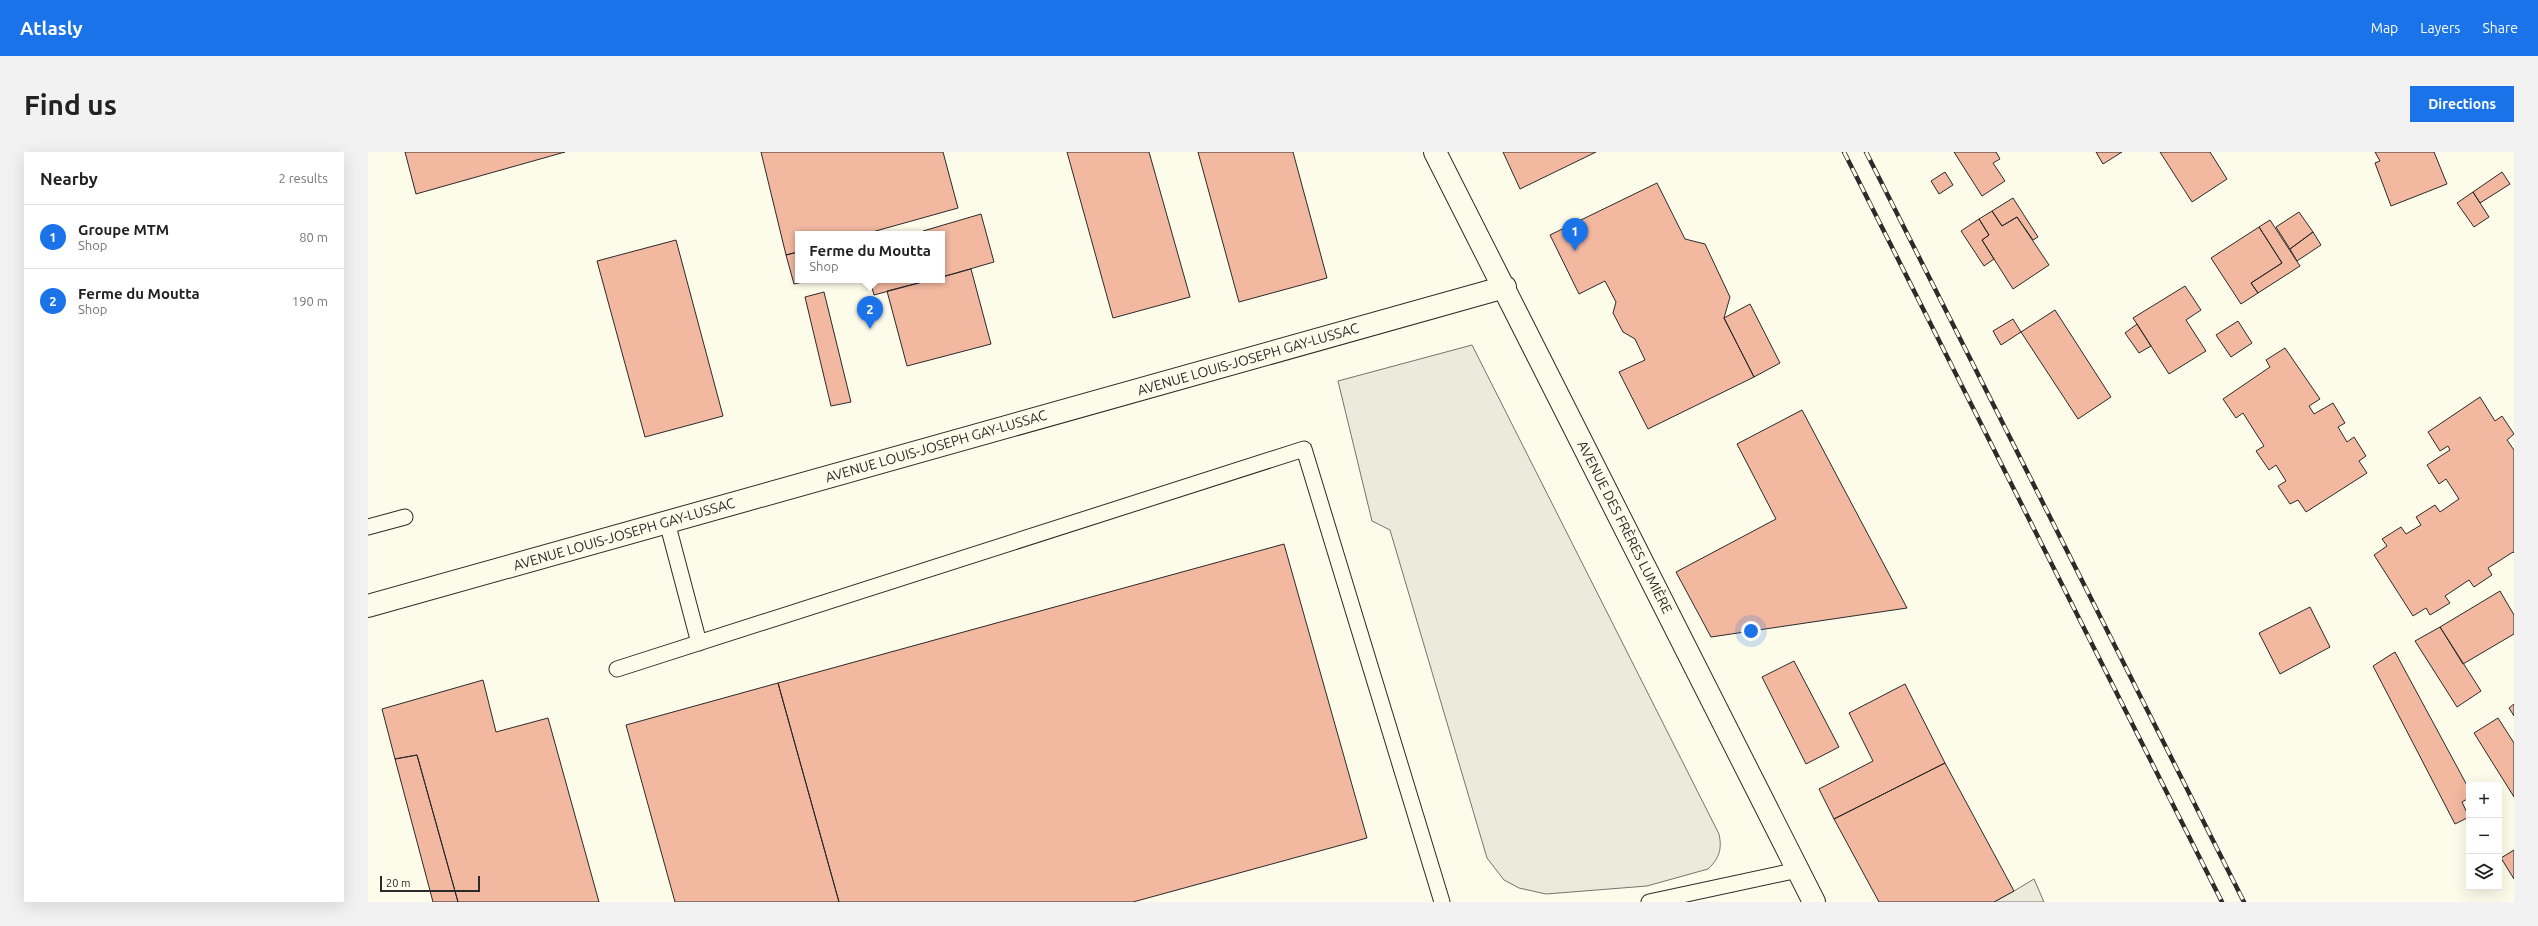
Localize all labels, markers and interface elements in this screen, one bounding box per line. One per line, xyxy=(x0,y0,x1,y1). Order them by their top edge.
text: Atlasly xyxy=(20,17,83,39)
text: Map xyxy=(2371,20,2398,36)
text: Layers xyxy=(2420,20,2460,36)
text: Share xyxy=(2482,20,2518,36)
button: Directions xyxy=(2410,86,2514,122)
text: Find us xyxy=(24,89,117,120)
text: Nearby xyxy=(40,169,98,188)
text: 2 results xyxy=(278,171,328,185)
pin: 1 xyxy=(1562,218,1588,251)
text: Groupe MTM xyxy=(78,221,169,238)
text: 1 xyxy=(49,230,57,244)
text: 80 m xyxy=(299,230,328,244)
popup xyxy=(795,231,945,283)
text: Shop xyxy=(78,238,107,252)
text: Ferme du Moutta xyxy=(809,242,931,259)
text: Shop xyxy=(809,259,839,273)
text: Ferme du Moutta xyxy=(78,285,200,302)
text: 2 xyxy=(49,294,57,308)
text: 190 m xyxy=(292,294,328,308)
pin: 2 xyxy=(857,296,883,329)
text: Shop xyxy=(78,302,107,316)
street label: AVENUE LOUIS-JOSEPH GAY-LUSSAC xyxy=(1135,320,1361,398)
street label: AVENUE LOUIS-JOSEPH GAY-LUSSAC xyxy=(823,407,1049,485)
street label: AVENUE DES FRÈRES LUMIÈRE xyxy=(1574,437,1677,616)
street label: AVENUE LOUIS-JOSEPH GAY-LUSSAC xyxy=(511,495,737,573)
your location xyxy=(1741,621,1761,641)
map controls xyxy=(2466,782,2502,890)
button: + xyxy=(2466,782,2502,818)
button: − xyxy=(2466,818,2502,854)
button: layers xyxy=(2466,854,2502,890)
scale bar xyxy=(380,874,480,893)
text: 20 m xyxy=(386,877,410,889)

